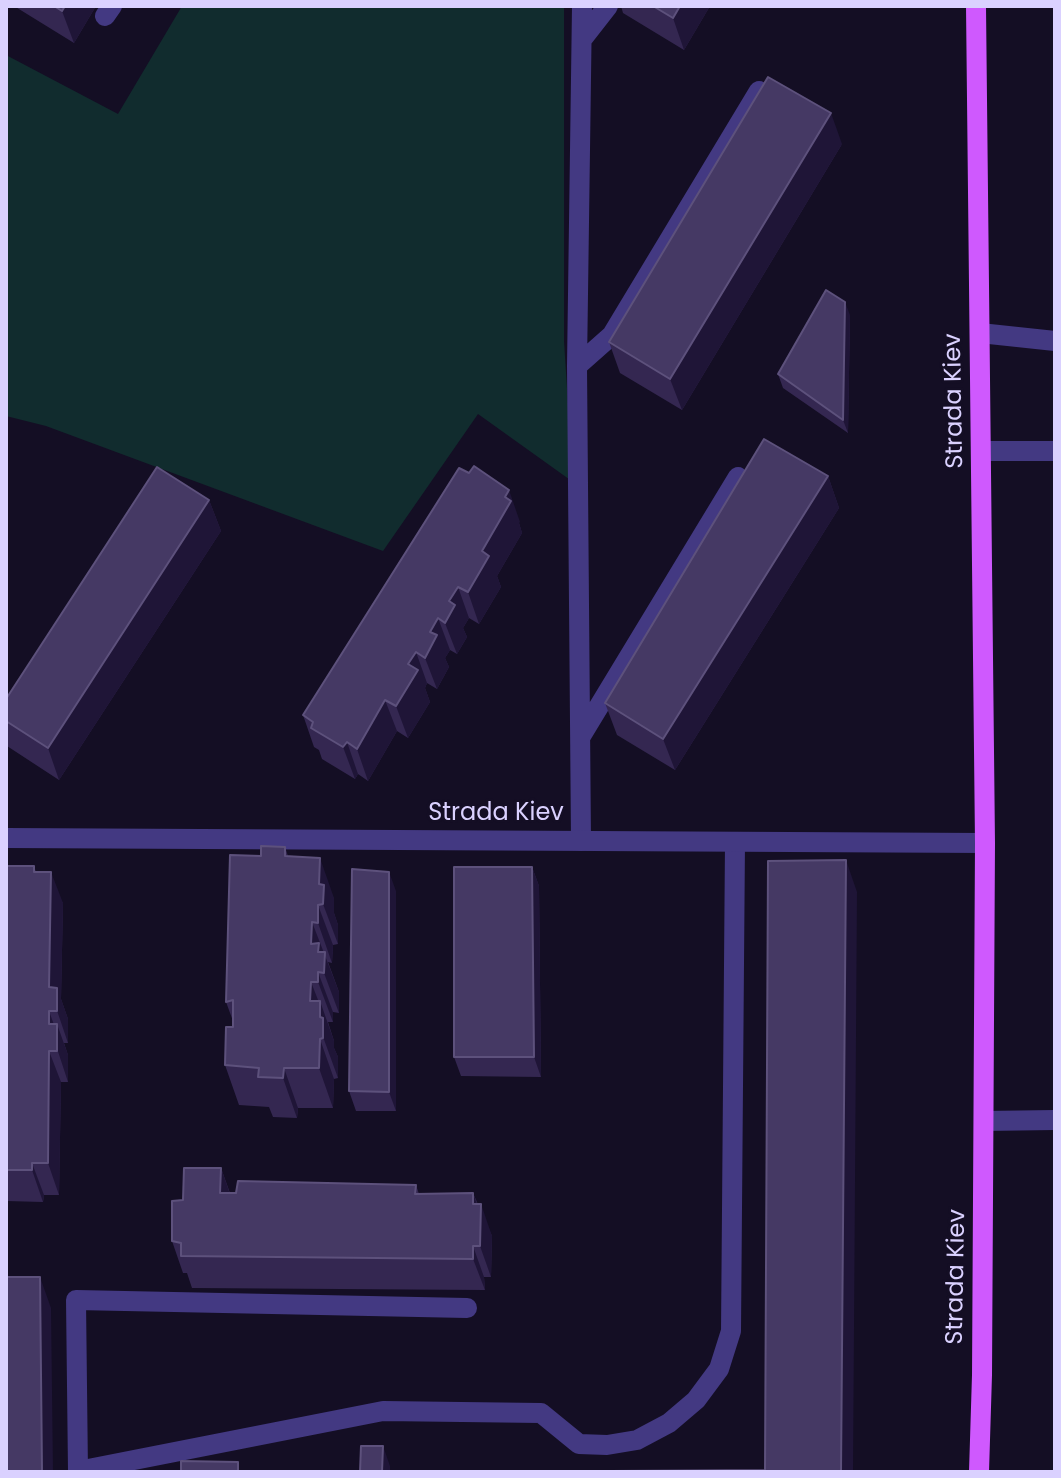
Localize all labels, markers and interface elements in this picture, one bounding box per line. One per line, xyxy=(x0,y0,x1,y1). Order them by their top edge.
street label: Strada Kiev xyxy=(939,333,971,469)
street label: Strada Kiev xyxy=(428,800,564,828)
street label: Strada Kiev xyxy=(941,1209,973,1345)

